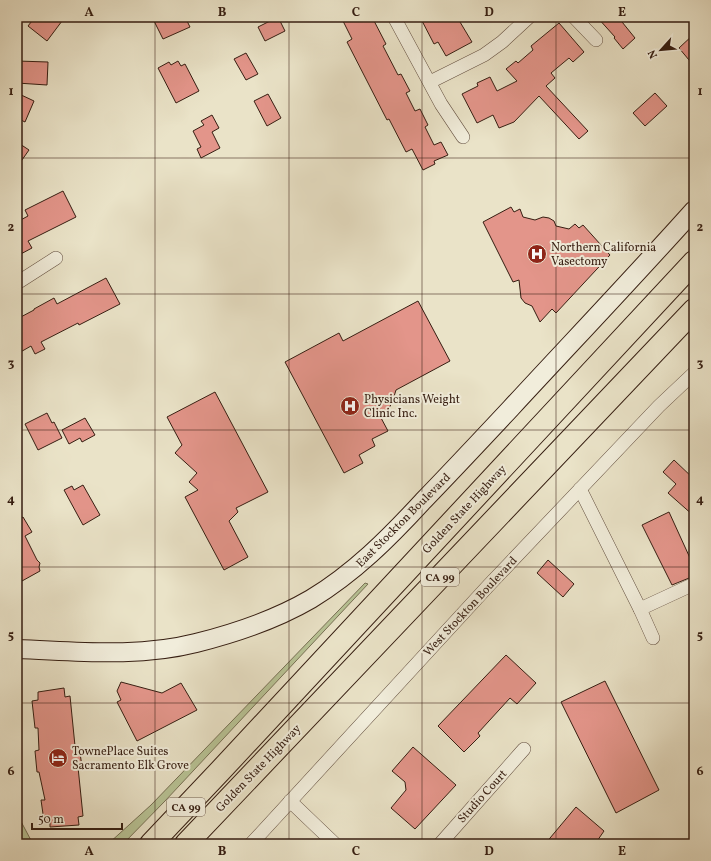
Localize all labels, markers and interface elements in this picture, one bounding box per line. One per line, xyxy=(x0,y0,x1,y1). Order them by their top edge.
text: A xyxy=(84,4,94,22)
text: B xyxy=(218,4,227,22)
text: C xyxy=(352,4,360,22)
text: D xyxy=(484,4,494,22)
text: E xyxy=(618,4,626,22)
north arrow xyxy=(641,30,681,70)
text: N xyxy=(645,47,662,61)
text: 1 xyxy=(8,83,14,101)
text: 1 xyxy=(697,83,703,101)
text: 2 xyxy=(8,219,15,237)
text: 2 xyxy=(697,219,704,237)
place label: Northern California Vasectomy xyxy=(551,240,656,270)
hospital icon: Northern California Vasectomy xyxy=(526,243,548,265)
text: 3 xyxy=(8,355,15,373)
text: 3 xyxy=(697,355,704,373)
place label: Physicians Weight Clinic Inc. xyxy=(364,392,460,422)
hospital icon: Physicians Weight Clinic Inc. xyxy=(339,395,361,417)
street label: Golden State Highway xyxy=(419,461,511,558)
street label: East Stockton Boulevard xyxy=(353,470,455,571)
text: 4 xyxy=(7,491,15,509)
text: 4 xyxy=(696,491,704,509)
street label: West Stockton Boulevard xyxy=(420,553,521,660)
road number: CA 99 xyxy=(421,568,459,586)
text: 5 xyxy=(8,627,14,645)
text: 5 xyxy=(697,627,703,645)
street label: Golden State Highway xyxy=(213,721,305,816)
place label: TownePlace Suites Sacramento Elk Grove xyxy=(72,744,189,774)
hotel icon: TownePlace Suites Sacramento Elk Grove xyxy=(47,747,69,769)
text: 6 xyxy=(7,763,15,781)
text: 6 xyxy=(696,763,704,781)
street label: Studio Court xyxy=(454,766,511,827)
road number: CA 99 xyxy=(167,798,205,816)
scale bar xyxy=(32,805,122,831)
text: 50 m xyxy=(38,812,64,828)
text: A xyxy=(84,843,94,861)
text: B xyxy=(218,843,227,861)
text: C xyxy=(352,843,360,861)
text: D xyxy=(484,843,494,861)
text: E xyxy=(618,843,626,861)

